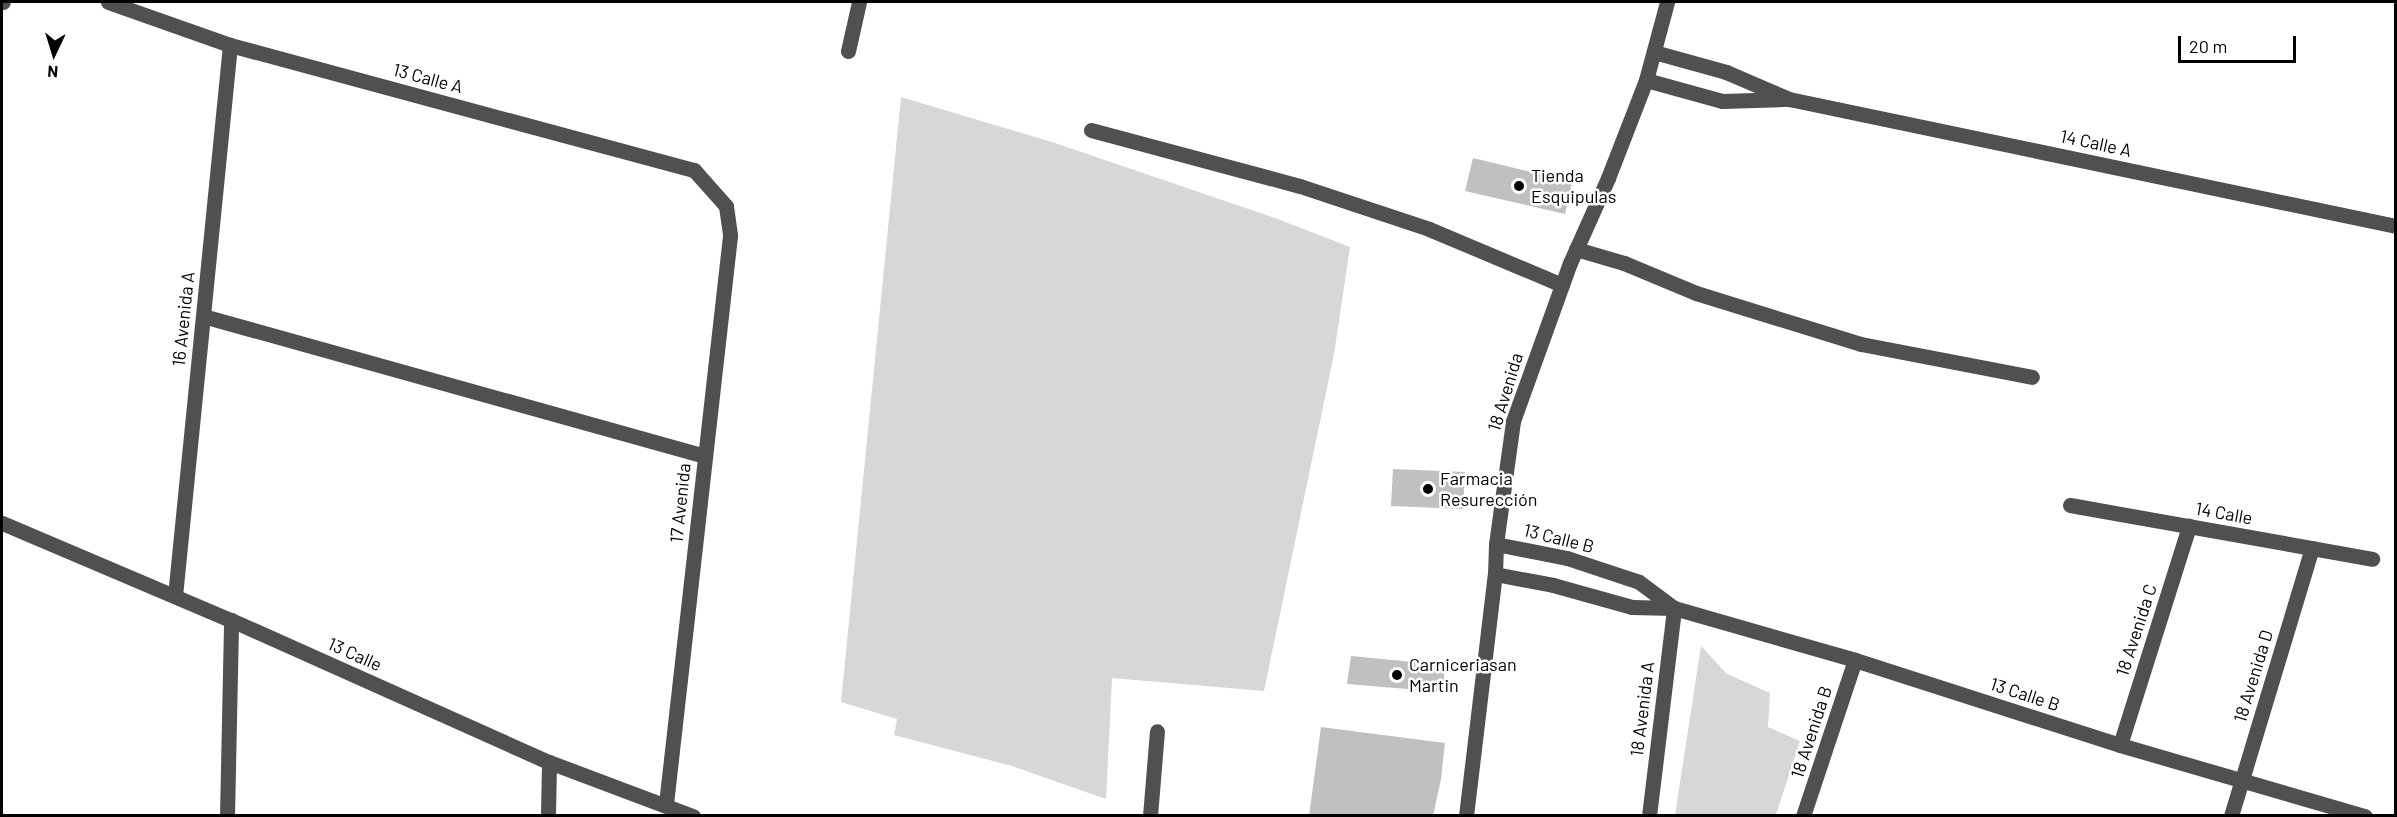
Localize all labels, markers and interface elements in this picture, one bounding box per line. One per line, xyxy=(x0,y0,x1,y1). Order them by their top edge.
north arrow xyxy=(24,24,84,84)
scale bar xyxy=(2181,24,2300,62)
text: 20 m xyxy=(2189,35,2227,57)
street label: 13 Calle A xyxy=(391,58,465,98)
text: N xyxy=(47,63,59,82)
street label: 14 Calle A xyxy=(2058,125,2134,161)
place label: Tienda Esquipulas xyxy=(1531,165,1616,207)
marker: Tienda Esquipulas xyxy=(1512,179,1526,193)
street label: 16 Avenida A xyxy=(167,270,199,368)
street label: 18 Avenida xyxy=(1483,350,1527,434)
street label: 17 Avenida xyxy=(665,462,695,544)
place label: Farmacia Resurección xyxy=(1440,468,1537,510)
marker: Farmacia Resurección xyxy=(1421,482,1435,496)
street label: 14 Calle xyxy=(2194,497,2254,529)
street label: 13 Calle B xyxy=(1521,519,1597,557)
street label: 18 Avenida C xyxy=(2111,581,2161,679)
street label: 18 Avenida D xyxy=(2229,627,2277,725)
street label: 13 Calle xyxy=(325,633,385,675)
place label: Carniceriasan Martin xyxy=(1409,654,1517,696)
street label: 18 Avenida A xyxy=(1625,660,1659,758)
marker: Carniceriasan Martin xyxy=(1390,668,1404,682)
street label: 13 Calle B xyxy=(1987,673,2063,715)
street label: 18 Avenida B xyxy=(1786,683,1836,781)

